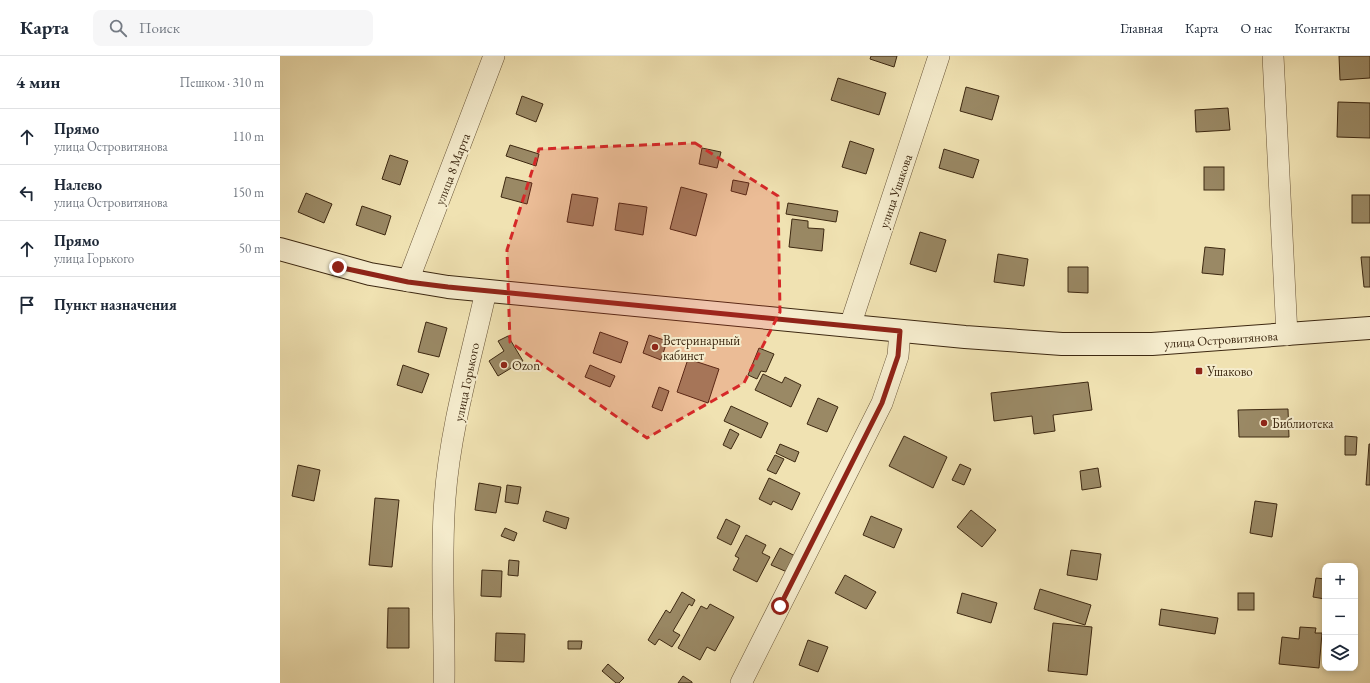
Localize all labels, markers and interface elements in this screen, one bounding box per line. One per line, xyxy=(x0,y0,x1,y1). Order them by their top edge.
search box xyxy=(93,10,373,46)
text: Карта xyxy=(20,15,69,40)
icon: search xyxy=(107,17,129,39)
text: Поиск xyxy=(139,18,180,37)
text: Главная xyxy=(1120,19,1163,37)
text: Карта xyxy=(1185,19,1218,37)
text: О нас xyxy=(1240,19,1272,37)
text: Контакты xyxy=(1294,19,1350,37)
text: 4 мин xyxy=(16,71,60,93)
text: Пешком · 310 m xyxy=(180,74,264,91)
text: Прямо xyxy=(54,119,99,138)
icon: ahead xyxy=(16,126,38,148)
text: 110 m xyxy=(233,128,264,145)
street label: улица 8 Марта xyxy=(431,130,474,208)
text: улица Островитянова xyxy=(54,138,168,155)
street label: улица Ушакова xyxy=(875,151,916,230)
text: Налево xyxy=(54,175,102,194)
icon: left xyxy=(16,182,38,204)
text: 150 m xyxy=(233,184,264,201)
text: улица Островитянова xyxy=(54,194,168,211)
text: Прямо xyxy=(54,231,99,250)
icon: ahead xyxy=(16,238,38,260)
text: 50 m xyxy=(239,240,264,257)
text: улица Горького xyxy=(54,250,134,267)
route end xyxy=(329,258,347,276)
icon: arrive xyxy=(16,294,38,316)
text: Пункт назначения xyxy=(54,295,177,314)
street label: улица Островитянова xyxy=(1164,327,1279,352)
place label: Ветеринарный кабинет xyxy=(663,332,740,364)
street label: улица Горького xyxy=(450,341,483,423)
marker: Ветеринарный кабинет xyxy=(650,342,660,352)
place label: Ozon xyxy=(512,357,540,374)
marker: Ozon xyxy=(499,360,509,370)
place label: Ушаково xyxy=(1206,363,1253,380)
marker: Ушаково xyxy=(1194,366,1204,376)
place label: Библиотека xyxy=(1272,415,1334,432)
marker: Библиотека xyxy=(1259,418,1269,428)
map controls xyxy=(1322,563,1358,671)
button: + xyxy=(1322,563,1358,599)
route start xyxy=(771,597,789,615)
button: − xyxy=(1322,599,1358,635)
button: layers xyxy=(1322,635,1358,671)

